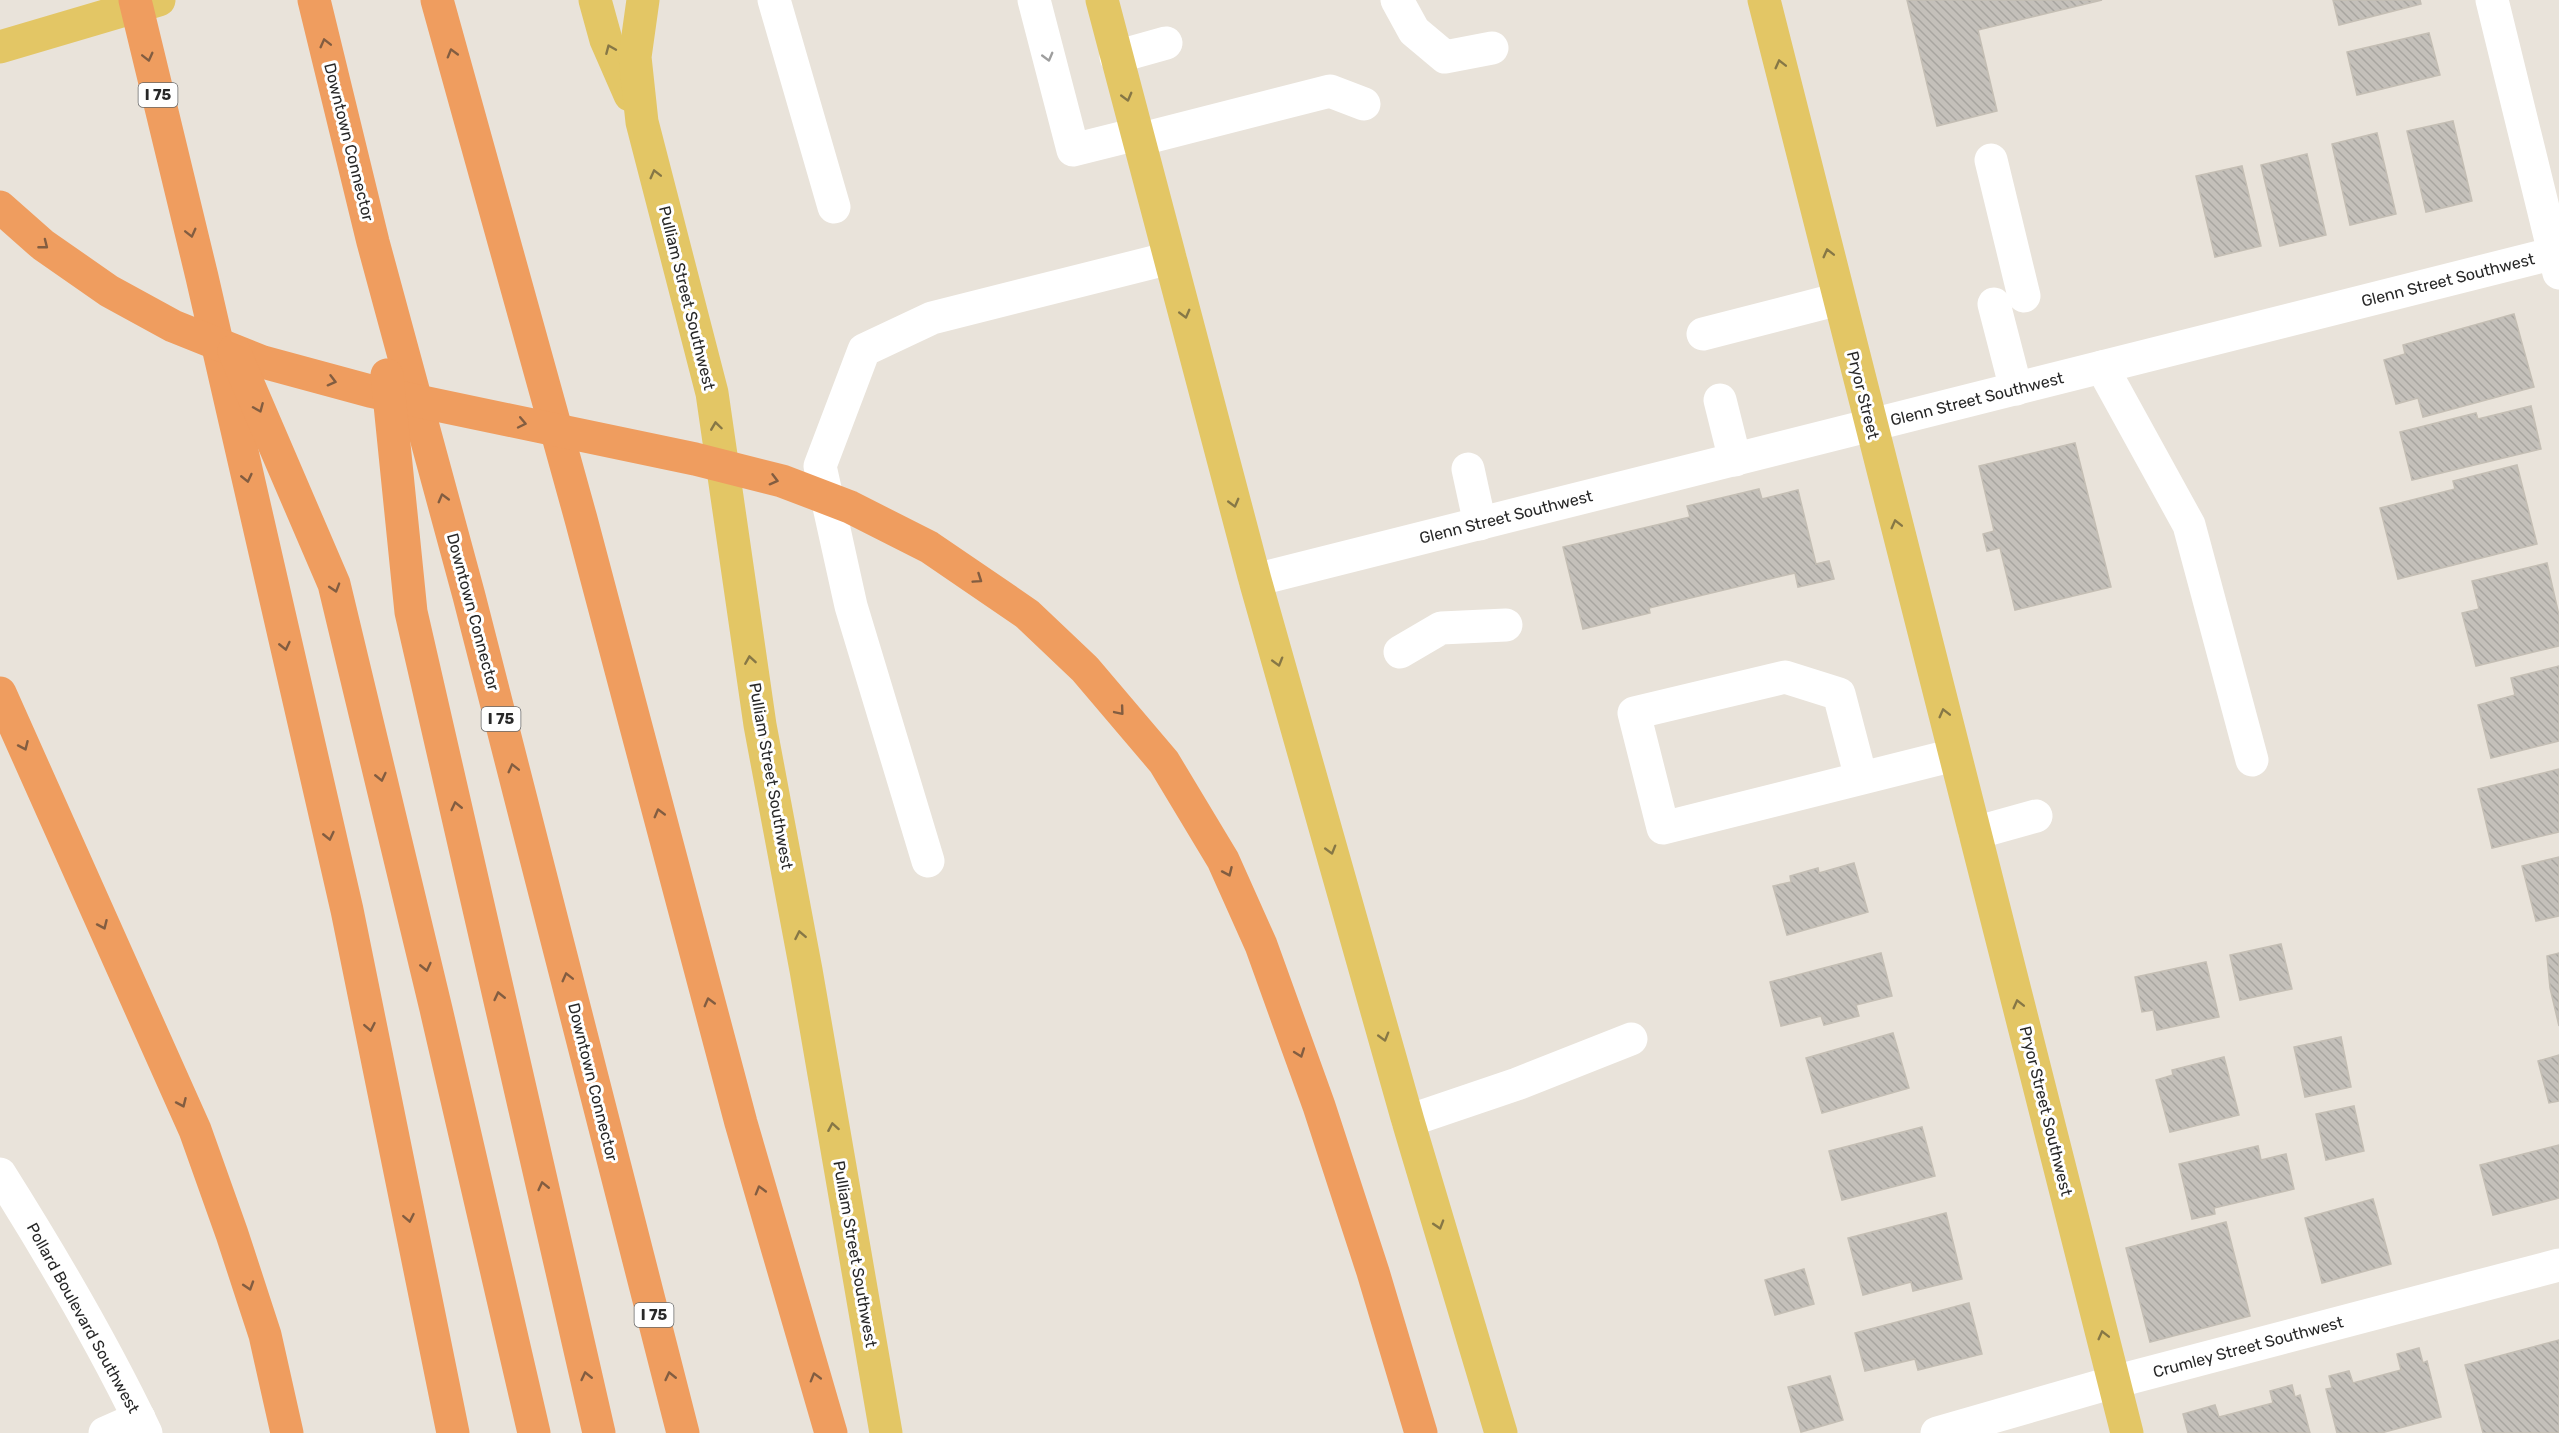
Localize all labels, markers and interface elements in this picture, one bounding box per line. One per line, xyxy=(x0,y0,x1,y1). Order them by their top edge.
one-way arrow xyxy=(319,38,332,48)
one-way arrow xyxy=(605,44,617,55)
one-way arrow xyxy=(447,48,459,59)
one-way arrow xyxy=(1041,51,1053,61)
one-way arrow xyxy=(141,52,154,62)
one-way arrow xyxy=(1775,59,1788,69)
street label: Downtown Connector xyxy=(320,61,378,223)
road number: I 75 xyxy=(138,83,178,107)
one-way arrow xyxy=(1120,91,1132,102)
one-way arrow xyxy=(650,169,663,179)
street label: Pulliam Street Southwest xyxy=(655,204,719,392)
one-way arrow xyxy=(184,228,197,238)
one-way arrow xyxy=(38,237,49,248)
one-way arrow xyxy=(1822,248,1835,258)
street label: Glenn Street Southwest xyxy=(2359,249,2537,311)
one-way arrow xyxy=(1177,309,1190,319)
street label: Pryor Street xyxy=(1843,349,1883,441)
street label: Glenn Street Southwest xyxy=(1888,368,2066,430)
one-way arrow xyxy=(326,374,337,386)
one-way arrow xyxy=(251,402,263,413)
one-way arrow xyxy=(517,416,527,429)
one-way arrow xyxy=(710,421,723,431)
one-way arrow xyxy=(769,472,779,485)
one-way arrow xyxy=(240,473,253,483)
street label: Glenn Street Southwest xyxy=(1417,486,1595,548)
one-way arrow xyxy=(437,493,450,503)
one-way arrow xyxy=(1227,498,1240,508)
one-way arrow xyxy=(1890,519,1903,529)
street label: Downtown Connector xyxy=(443,531,503,693)
one-way arrow xyxy=(971,572,982,583)
one-way arrow xyxy=(327,582,340,593)
one-way arrow xyxy=(278,641,291,651)
one-way arrow xyxy=(745,656,757,665)
one-way arrow xyxy=(1271,656,1283,667)
street label: Pulliam Street Southwest xyxy=(745,681,797,871)
one-way arrow xyxy=(1113,704,1124,715)
road number: I 75 xyxy=(482,707,520,731)
one-way arrow xyxy=(1938,708,1951,718)
one-way arrow xyxy=(16,740,28,751)
one-way arrow xyxy=(508,763,521,773)
one-way arrow xyxy=(373,772,386,782)
one-way arrow xyxy=(450,801,463,811)
one-way arrow xyxy=(653,808,666,818)
one-way arrow xyxy=(322,831,335,841)
one-way arrow xyxy=(1324,844,1336,855)
one-way arrow xyxy=(1221,866,1233,877)
one-way arrow xyxy=(95,918,107,929)
one-way arrow xyxy=(794,930,806,940)
one-way arrow xyxy=(419,962,432,972)
one-way arrow xyxy=(561,973,574,983)
one-way arrow xyxy=(493,991,506,1001)
one-way arrow xyxy=(703,997,716,1007)
one-way arrow xyxy=(2013,999,2026,1009)
street label: Downtown Connector xyxy=(564,1001,622,1163)
one-way arrow xyxy=(363,1021,376,1031)
street label: Pryor Street Southwest xyxy=(2016,1024,2076,1198)
one-way arrow xyxy=(1377,1031,1389,1042)
one-way arrow xyxy=(1293,1047,1306,1058)
one-way arrow xyxy=(175,1096,187,1107)
one-way arrow xyxy=(828,1122,840,1132)
street label: Pulliam Street Southwest xyxy=(829,1159,881,1349)
one-way arrow xyxy=(537,1181,550,1191)
one-way arrow xyxy=(755,1185,767,1196)
one-way arrow xyxy=(402,1212,415,1222)
street label: Pollard Boulevard Southwest xyxy=(23,1219,143,1417)
one-way arrow xyxy=(1432,1219,1444,1230)
one-way arrow xyxy=(242,1280,254,1291)
road number: I 75 xyxy=(634,1303,674,1327)
street label: Crumley Street Southwest xyxy=(2151,1312,2345,1382)
one-way arrow xyxy=(2097,1331,2110,1341)
one-way arrow xyxy=(580,1371,593,1381)
one-way arrow xyxy=(664,1371,677,1381)
one-way arrow xyxy=(810,1372,822,1383)

